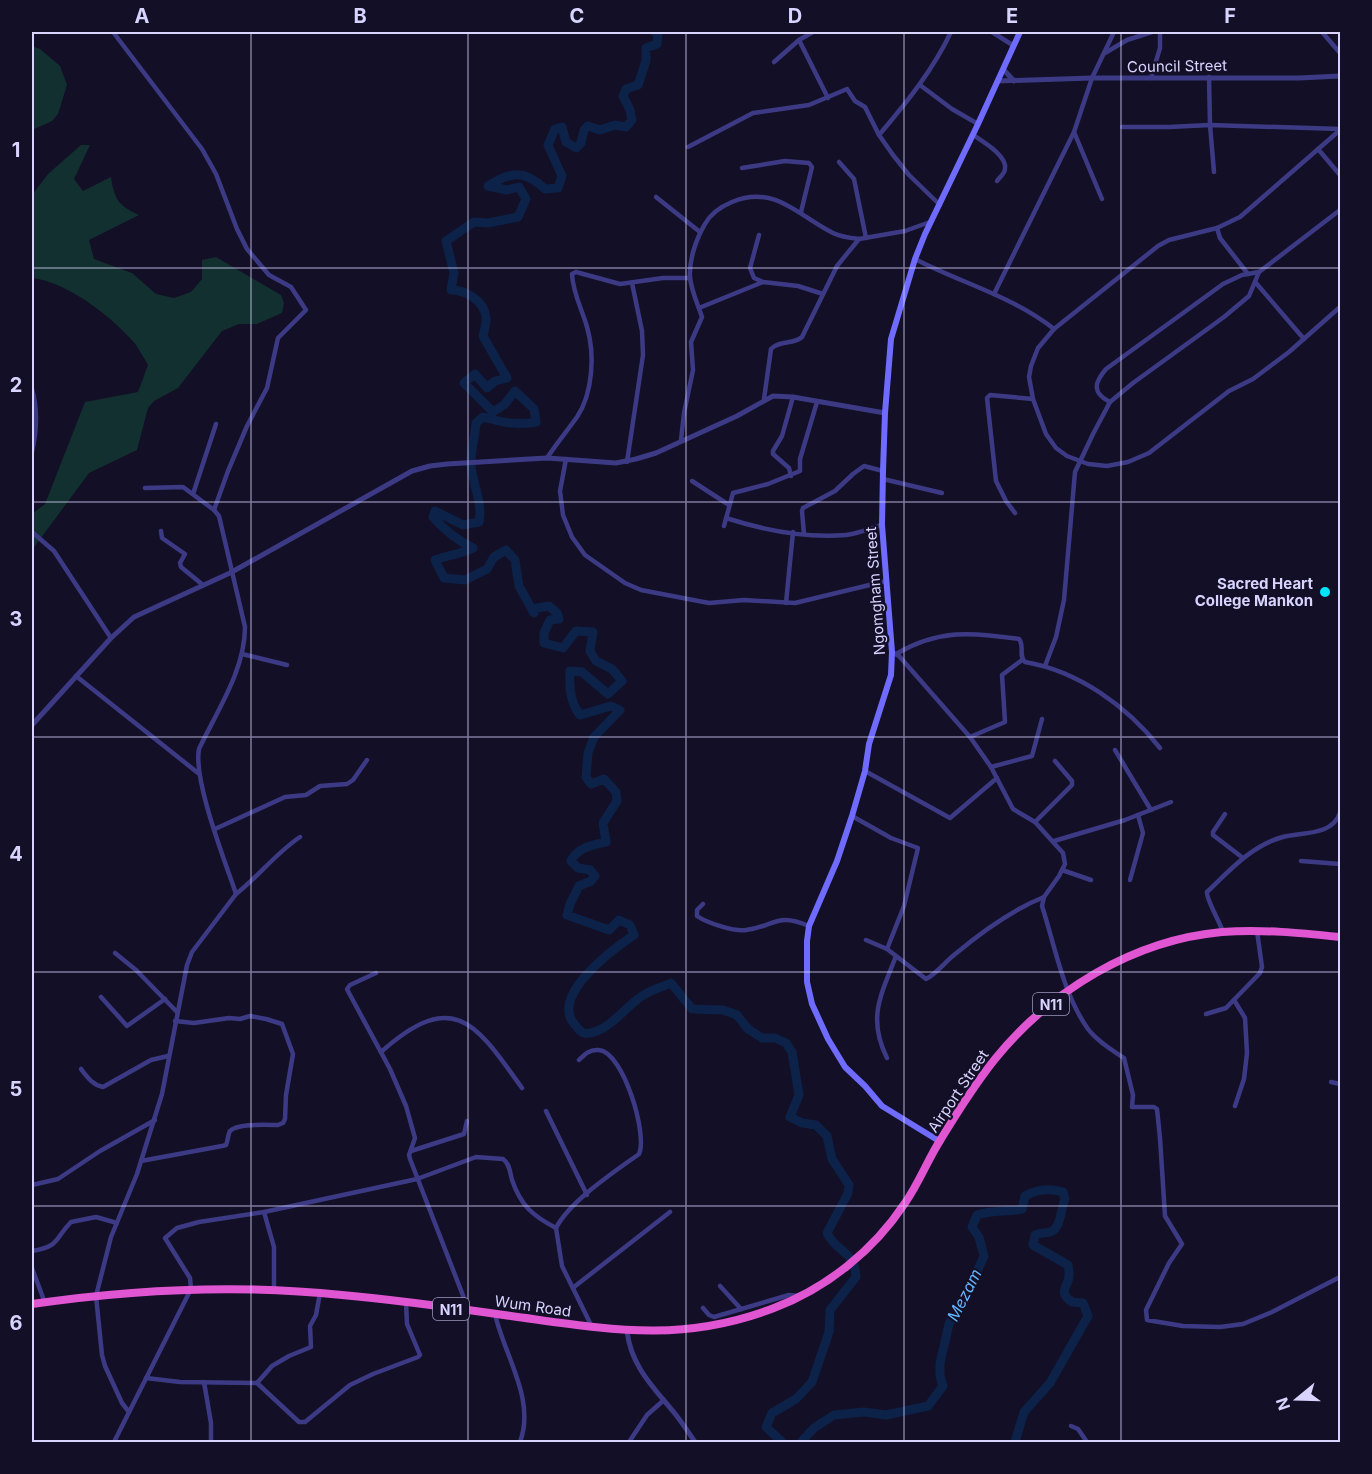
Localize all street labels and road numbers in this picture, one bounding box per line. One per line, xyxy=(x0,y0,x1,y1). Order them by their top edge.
street label: Council Street xyxy=(1127,56,1227,76)
street label: Ngomgham Street xyxy=(861,526,889,656)
road number: N11 xyxy=(1033,993,1069,1015)
street label: Airport Street xyxy=(923,1046,993,1136)
street label: Wum Road xyxy=(493,1291,573,1321)
road number: N11 xyxy=(433,1298,469,1320)

